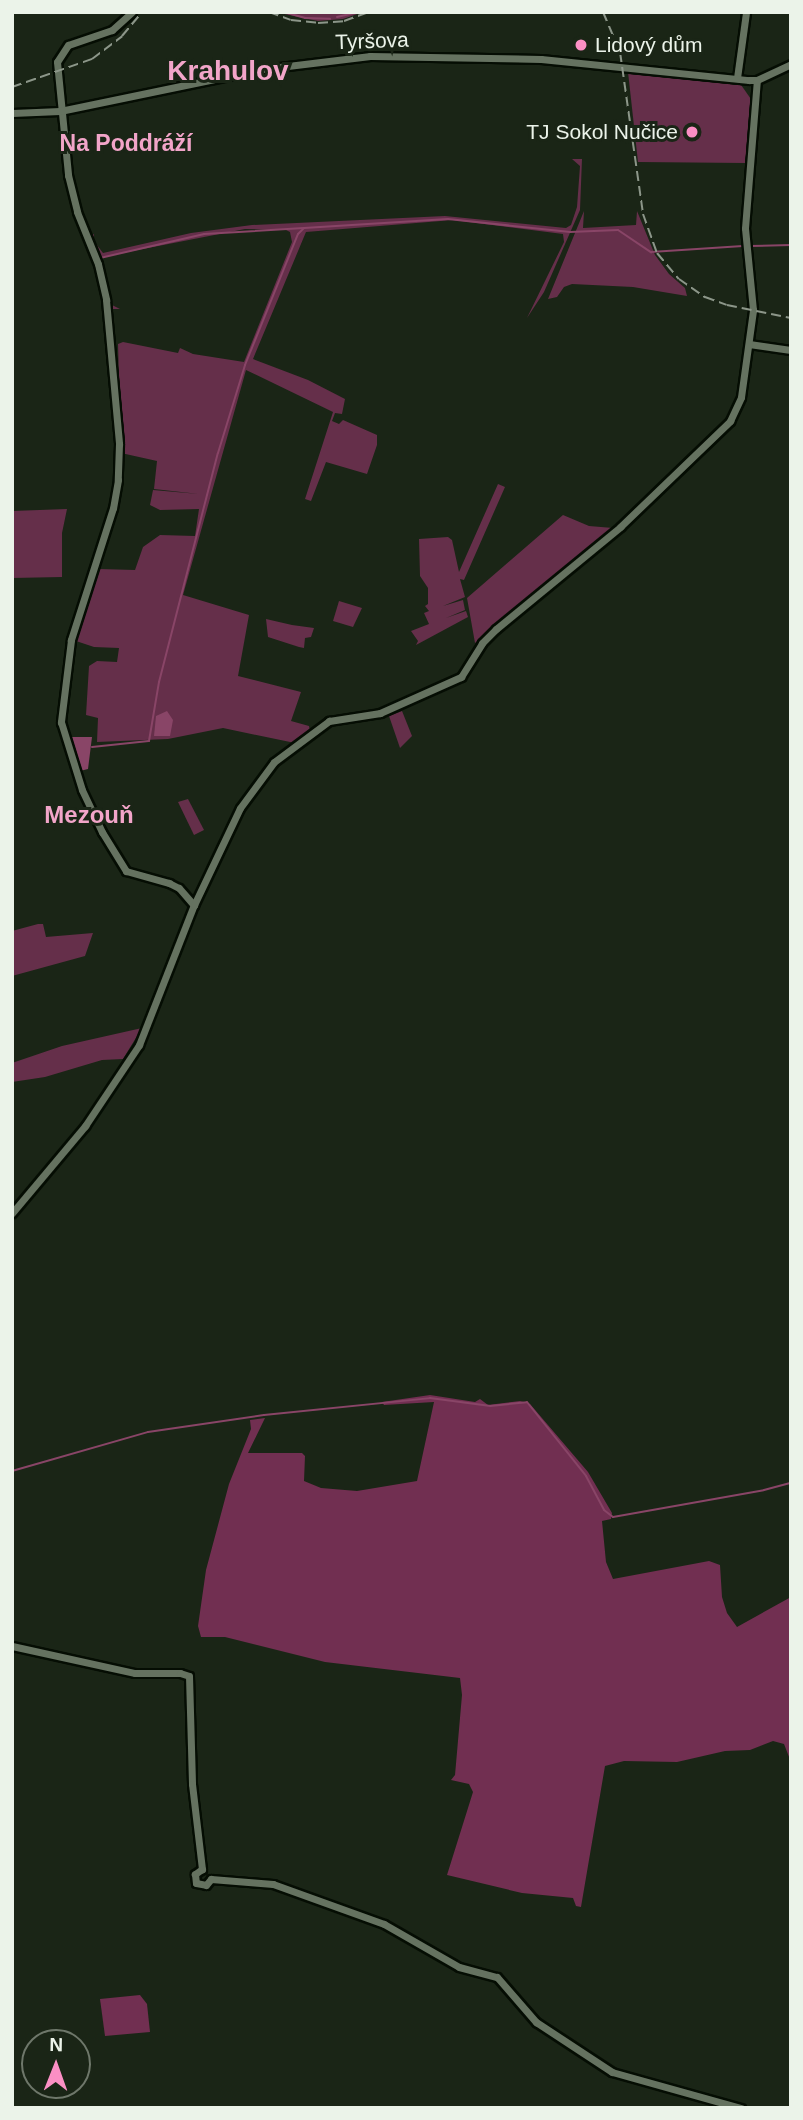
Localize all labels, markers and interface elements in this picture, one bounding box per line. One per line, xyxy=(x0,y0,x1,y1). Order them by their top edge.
street label: Tyršova xyxy=(335,27,409,55)
place label: Lidový dům xyxy=(595,32,702,58)
marker: Lidový dům xyxy=(573,37,589,53)
district label: Krahulov xyxy=(167,54,289,88)
place label: TJ Sokol Nučice xyxy=(526,119,678,145)
marker: TJ Sokol Nučice xyxy=(684,124,700,140)
district label: Na Poddráží xyxy=(60,129,192,157)
district label: Mezouň xyxy=(44,801,134,829)
north arrow xyxy=(21,2029,91,2099)
text: N xyxy=(49,2034,63,2055)

